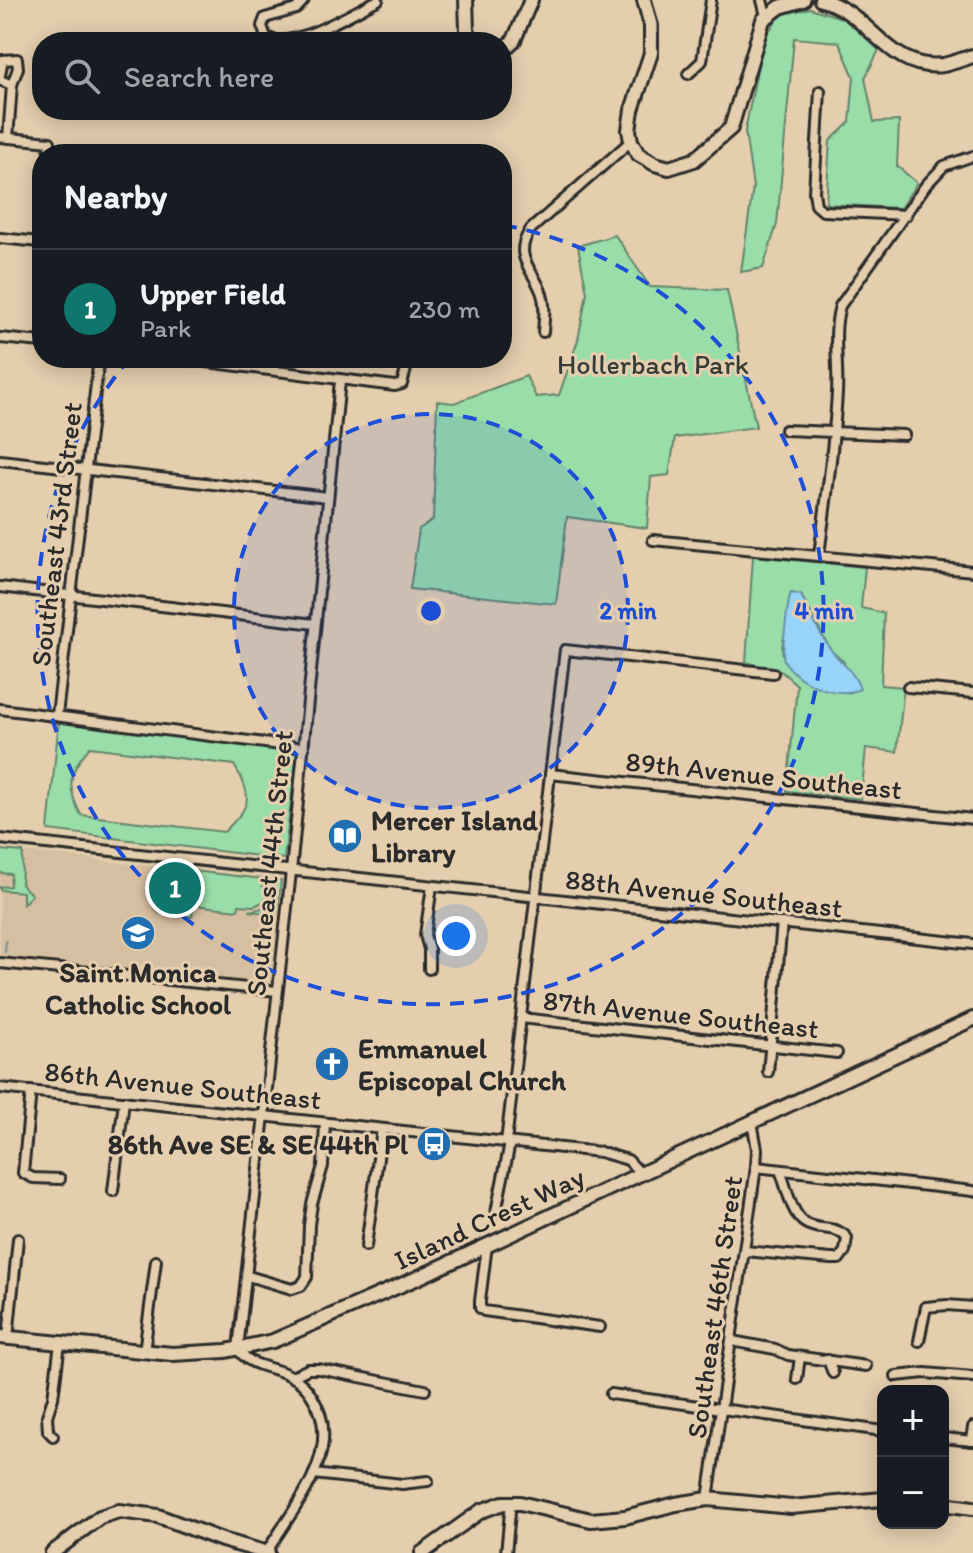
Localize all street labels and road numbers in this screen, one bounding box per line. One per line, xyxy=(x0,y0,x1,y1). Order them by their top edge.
street label: Southeast 43rd Street xyxy=(23,400,89,668)
street label: Southeast 44th Street xyxy=(238,728,300,998)
street label: 89th Avenue Southeast xyxy=(624,744,904,806)
street label: 88th Avenue Southeast xyxy=(564,862,844,924)
street label: 87th Avenue Southeast xyxy=(542,983,820,1045)
street label: 86th Avenue Southeast xyxy=(43,1054,323,1116)
street label: Island Crest Way xyxy=(388,1159,590,1277)
street label: Southeast 46th Street xyxy=(679,1173,749,1441)

